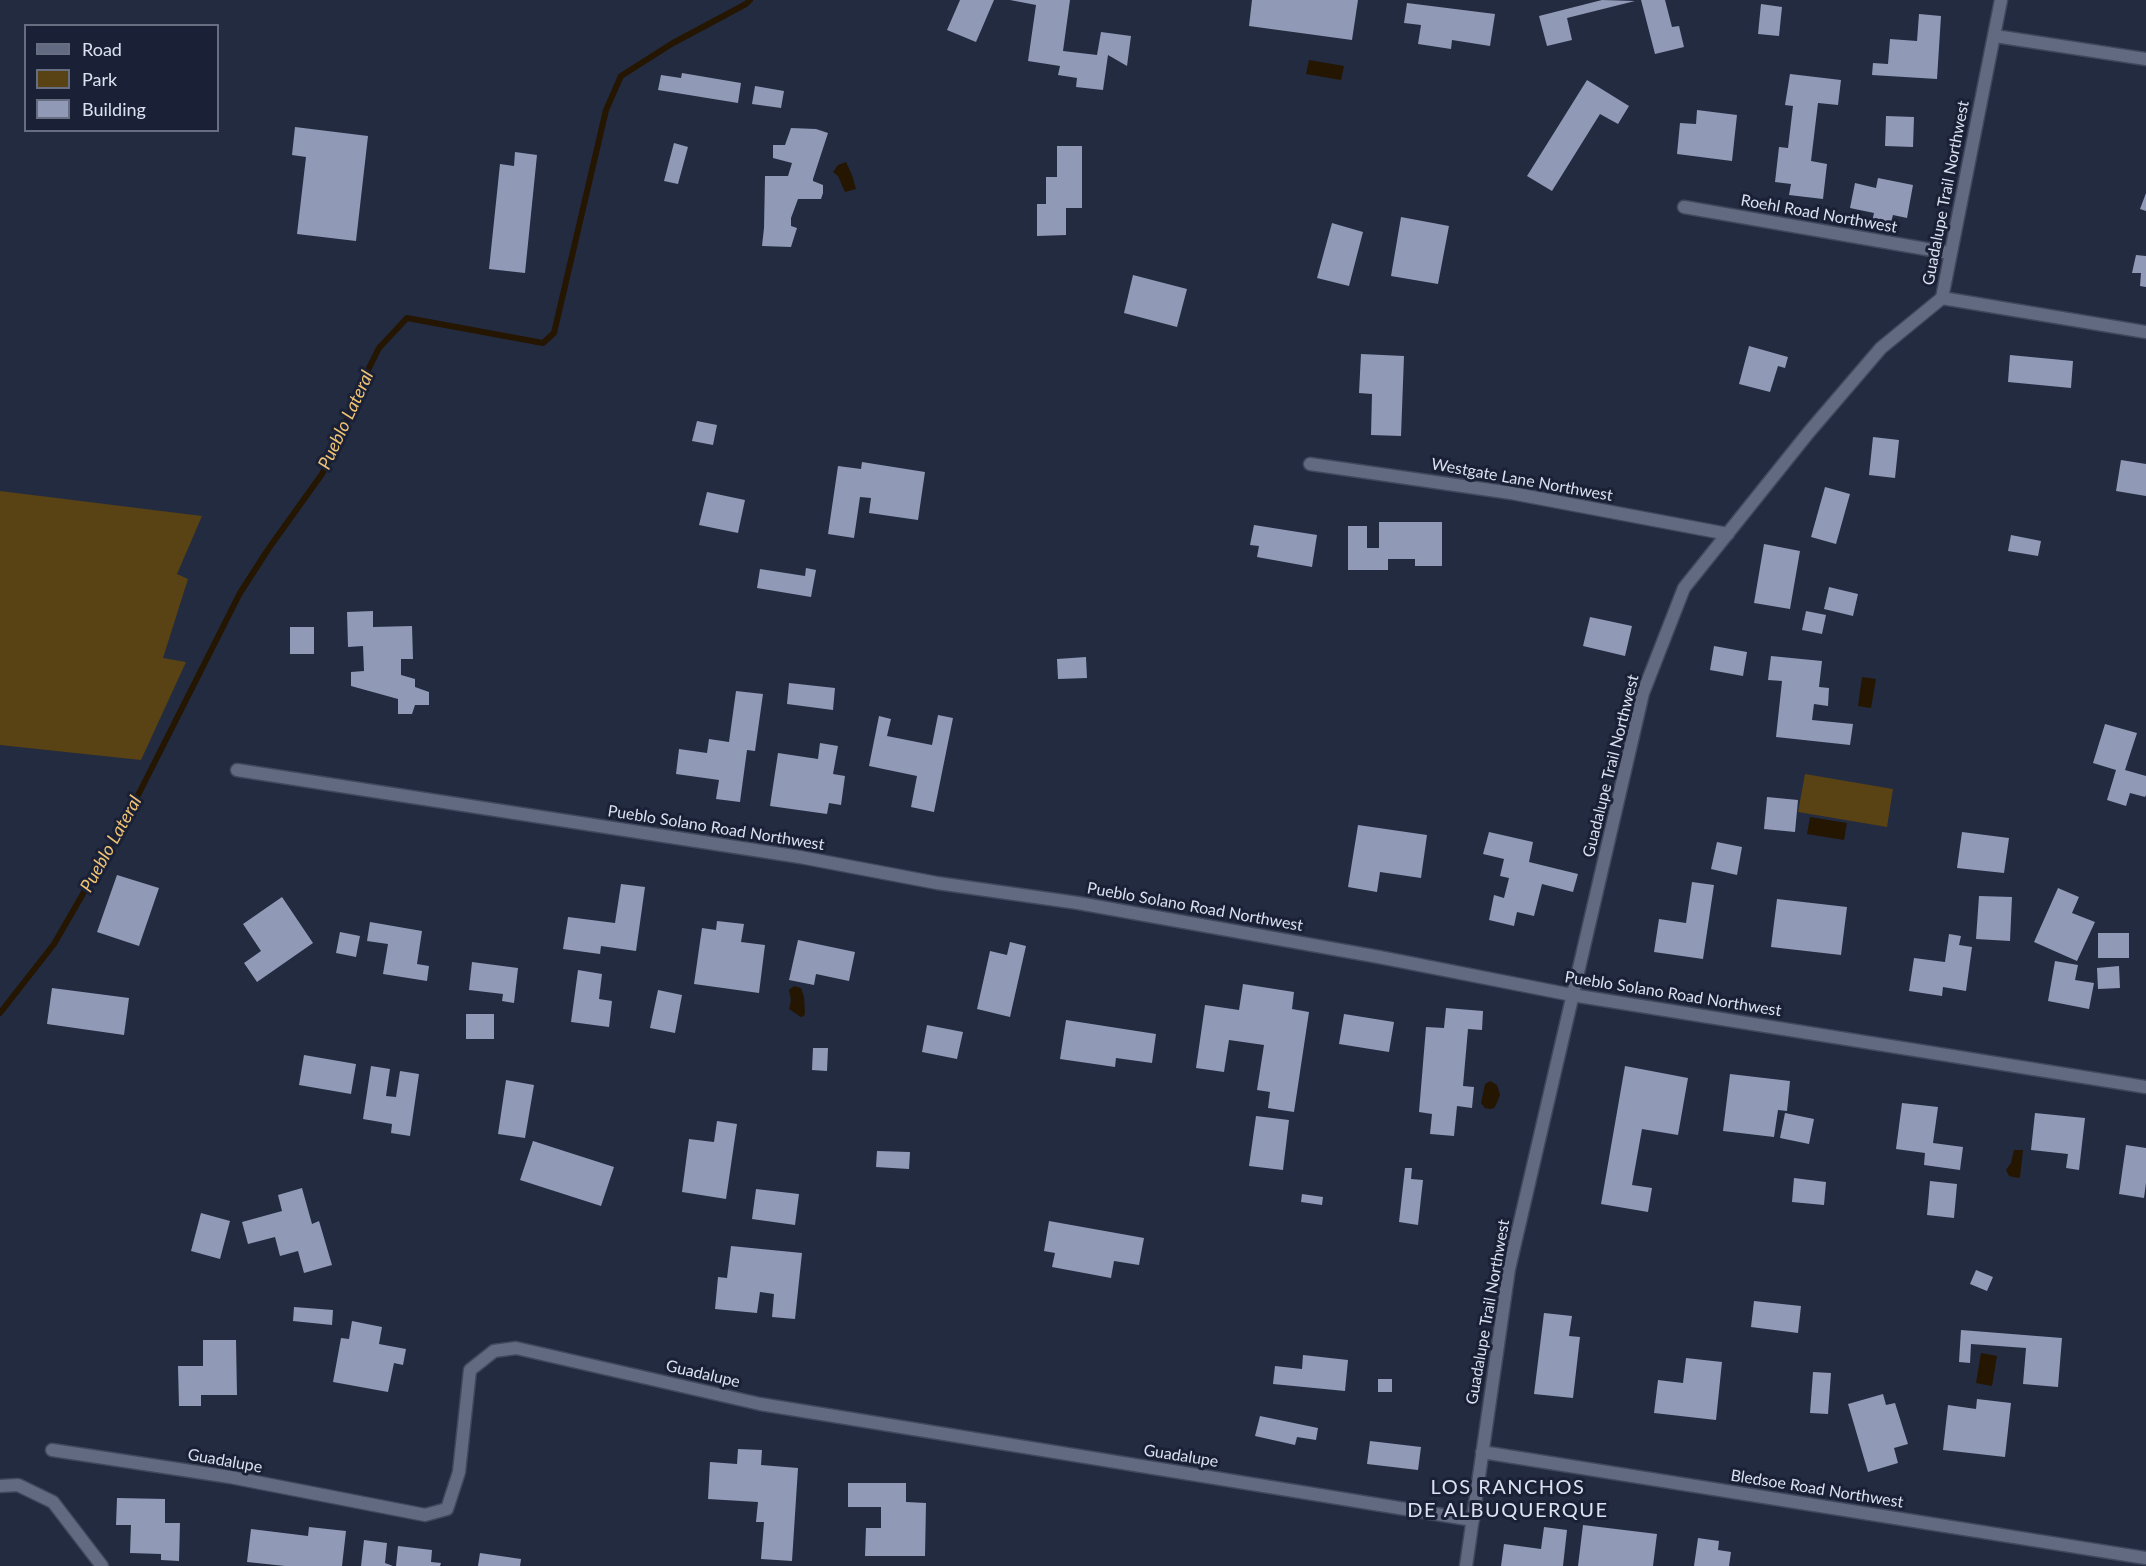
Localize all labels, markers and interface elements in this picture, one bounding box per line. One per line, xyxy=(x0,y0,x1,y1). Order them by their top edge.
legend xyxy=(24,24,219,132)
text: Road xyxy=(82,38,122,60)
text: Park xyxy=(82,68,117,90)
text: Building xyxy=(82,98,146,120)
street label: Guadalupe Trail Northwest xyxy=(1919,99,1973,287)
street label: Roehl Road Northwest xyxy=(1739,191,1899,237)
water label: Pueblo Lateral xyxy=(314,367,378,473)
street label: Westgate Lane Northwest xyxy=(1430,455,1614,505)
street label: Guadalupe Trail Northwest xyxy=(1579,673,1643,859)
water label: Pueblo Lateral xyxy=(76,792,146,896)
street label: Pueblo Solano Road Northwest xyxy=(606,801,826,855)
street label: Pueblo Solano Road Northwest xyxy=(1086,879,1304,935)
street label: Pueblo Solano Road Northwest xyxy=(1563,967,1783,1021)
street label: Guadalupe Trail Northwest xyxy=(1462,1218,1514,1406)
street label: Guadalupe xyxy=(664,1356,742,1392)
street label: Guadalupe xyxy=(1142,1441,1220,1471)
street label: Guadalupe xyxy=(186,1445,264,1477)
street label: Bledsoe Road Northwest xyxy=(1729,1466,1905,1512)
district label: LOS RANCHOS DE ALBUQUERQUE xyxy=(1407,1476,1609,1523)

